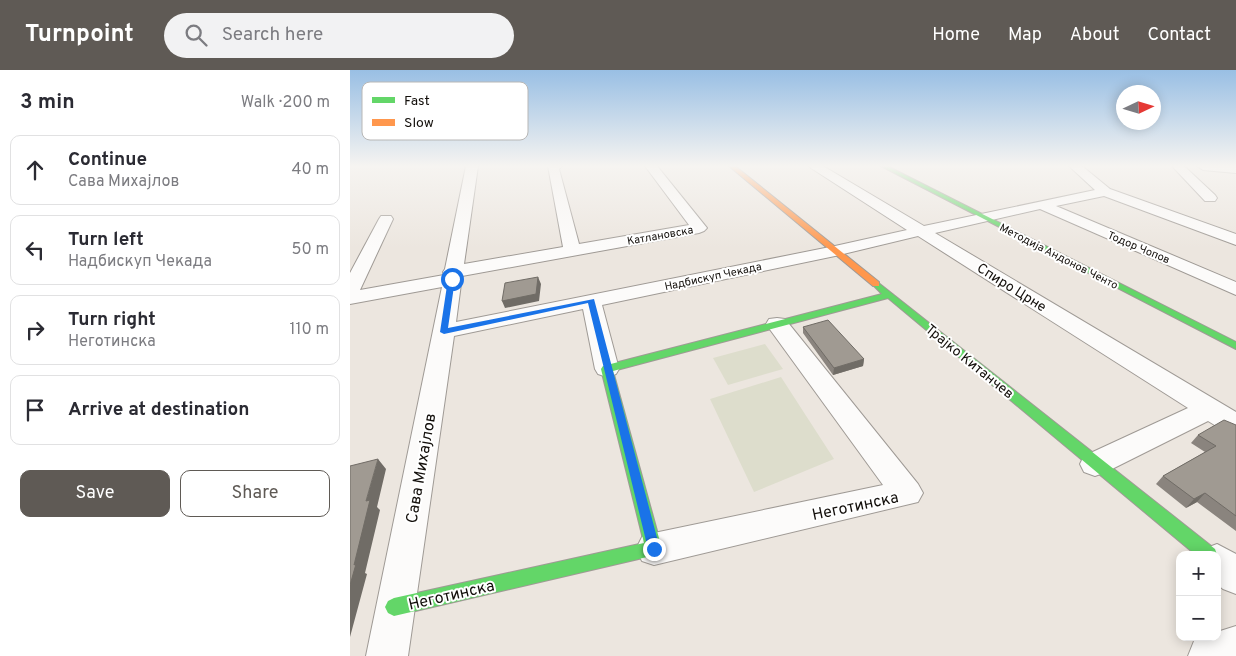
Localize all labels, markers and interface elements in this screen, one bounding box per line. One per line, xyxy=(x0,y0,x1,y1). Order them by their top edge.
search box xyxy=(164,13,514,58)
text: Turnpoint xyxy=(25,20,134,50)
icon: search xyxy=(182,21,210,49)
text: Search here xyxy=(222,23,323,47)
text: Home xyxy=(932,24,980,47)
text: Map xyxy=(1008,24,1042,47)
text: About xyxy=(1070,24,1119,47)
text: Contact xyxy=(1147,24,1211,47)
legend xyxy=(362,82,528,140)
north arrow xyxy=(1116,85,1161,130)
text: 3 min xyxy=(20,89,75,116)
text: Walk · 200 m xyxy=(241,93,330,113)
text: Fast xyxy=(404,93,430,110)
text: Slow xyxy=(404,115,434,132)
text: Continue xyxy=(68,148,147,172)
icon: ahead xyxy=(21,156,49,184)
text: 40 m xyxy=(291,160,329,180)
text: Сава Михајлов xyxy=(68,172,179,192)
street label: Методија Андонов Ченто xyxy=(997,221,1120,293)
street label: Катлановска xyxy=(626,223,695,249)
text: Turn left xyxy=(68,228,144,252)
street label: Тодор Чопов xyxy=(1105,228,1172,267)
icon: left xyxy=(21,236,49,264)
text: 50 m xyxy=(292,240,329,260)
text: Надбискуп Чекада xyxy=(68,252,212,272)
street label: Надбискуп Чекада xyxy=(663,260,763,294)
street label: Спиро Црне xyxy=(973,260,1049,316)
route start xyxy=(441,268,464,291)
text: Turn right xyxy=(68,308,156,332)
icon: right xyxy=(21,316,49,344)
text: 110 m xyxy=(289,320,329,340)
street label: Трајко Китанчев xyxy=(922,321,1017,403)
text: Неготинска xyxy=(68,332,156,352)
icon: arrive xyxy=(21,396,49,424)
text: Arrive at destination xyxy=(68,398,249,422)
street label: Сава Михајлов xyxy=(402,412,441,525)
button: Save xyxy=(20,470,170,517)
button: Share xyxy=(180,470,330,517)
street label: Неготинска xyxy=(810,488,900,526)
route end xyxy=(643,538,666,561)
map controls xyxy=(1176,551,1221,641)
button: + xyxy=(1176,551,1221,596)
street label: Неготинска xyxy=(406,576,496,616)
button: − xyxy=(1176,596,1221,641)

